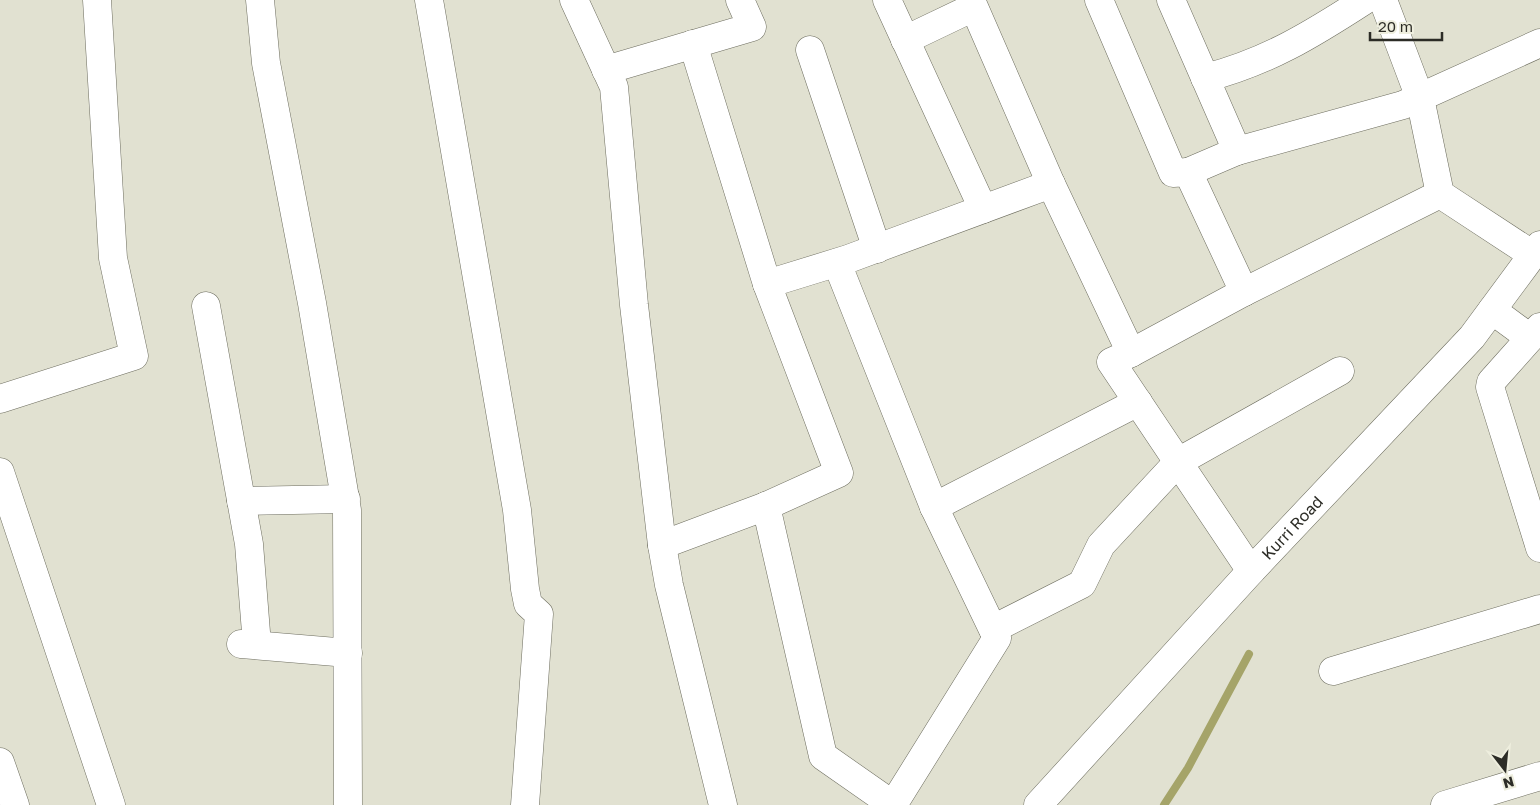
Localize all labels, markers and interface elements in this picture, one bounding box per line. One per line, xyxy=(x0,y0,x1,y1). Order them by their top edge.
scale bar xyxy=(1370,10,1442,42)
text: 20 m xyxy=(1378,17,1413,35)
street label: Kurri Road xyxy=(1257,492,1327,564)
north arrow xyxy=(1480,745,1530,795)
text: N xyxy=(1501,773,1516,793)

